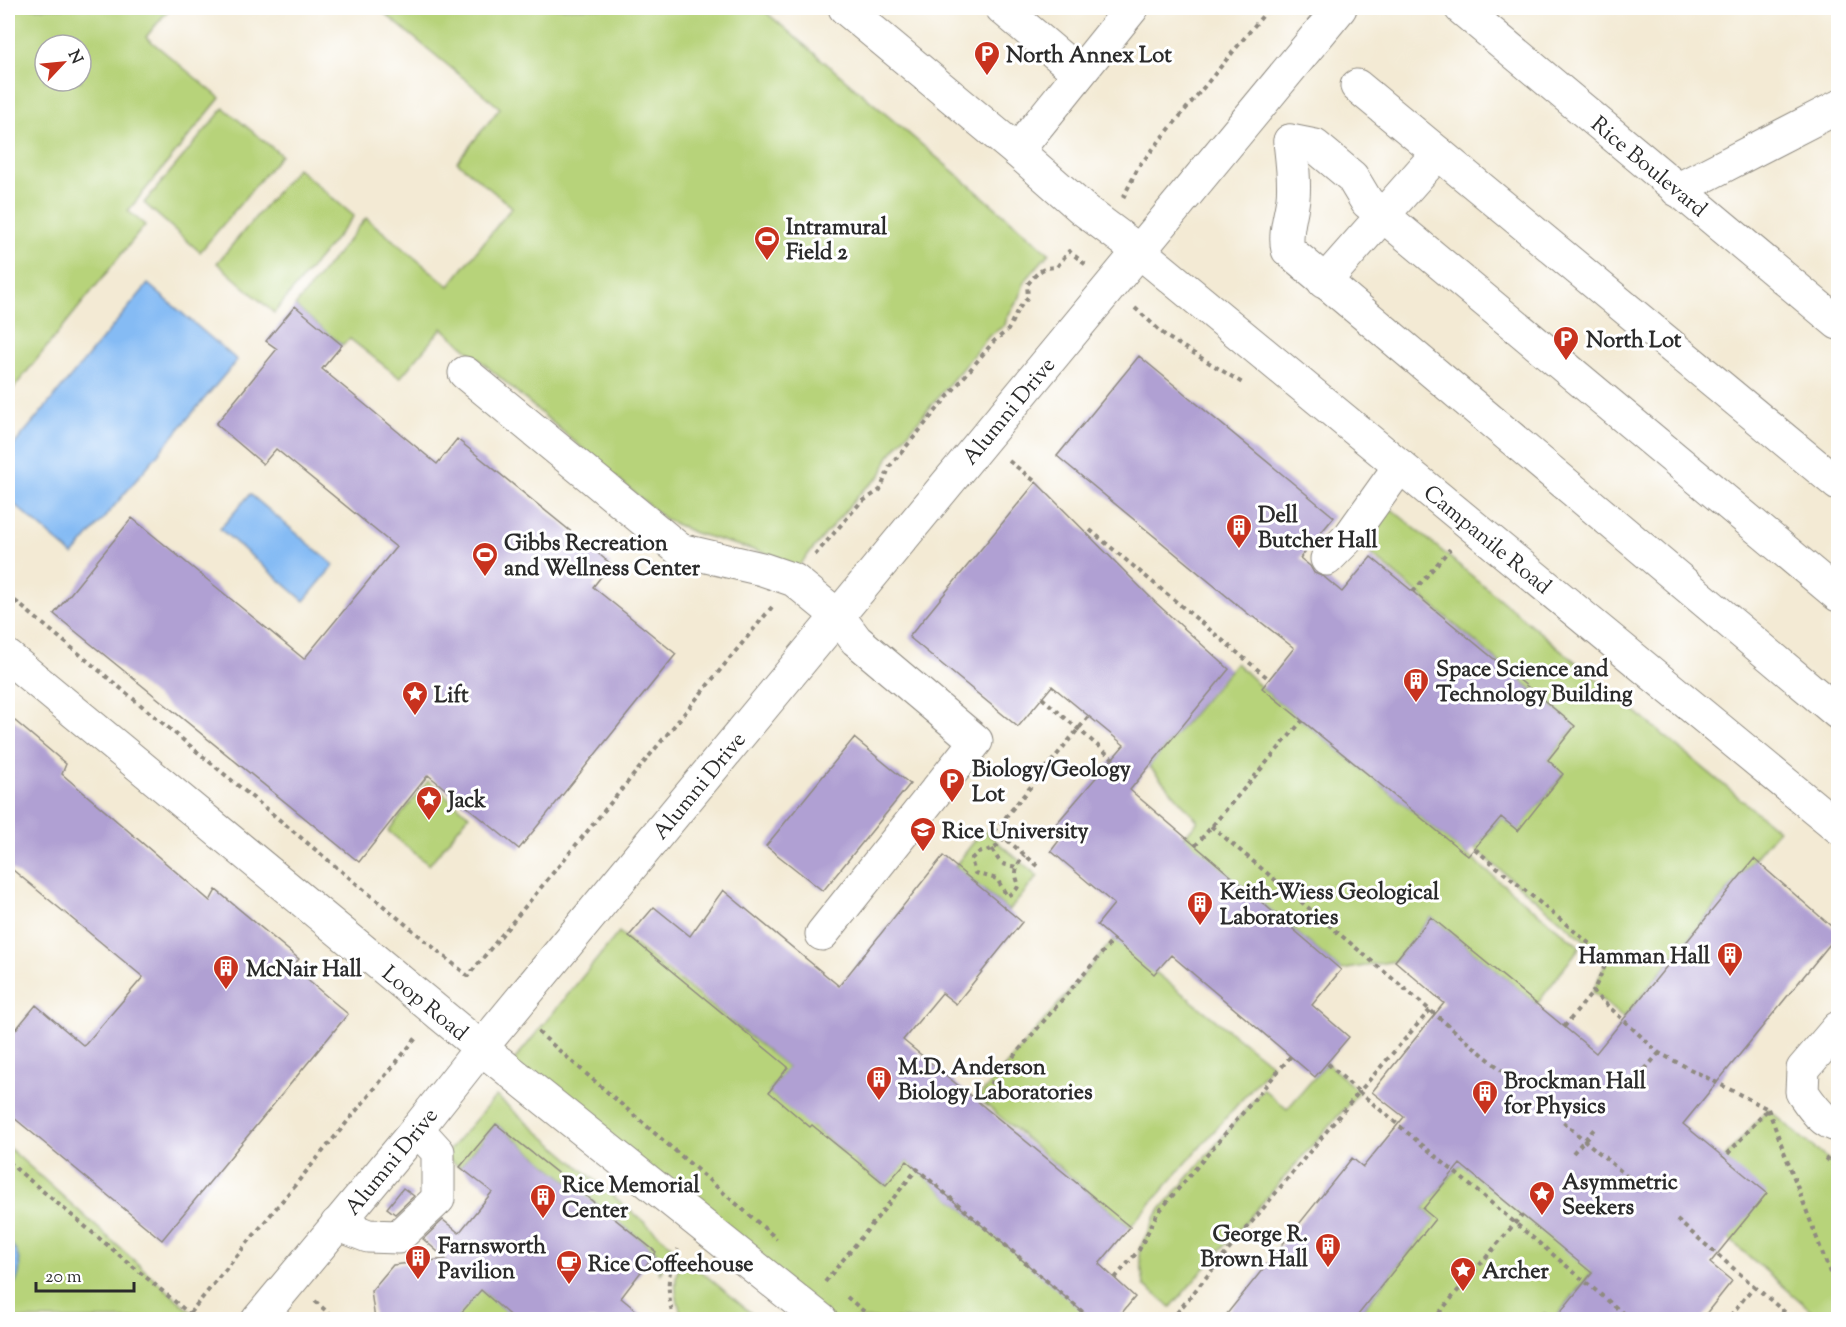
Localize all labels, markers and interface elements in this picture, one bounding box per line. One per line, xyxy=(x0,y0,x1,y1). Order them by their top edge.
north arrow xyxy=(33,33,93,93)
parking icon: North Annex Lot xyxy=(972,39,1002,77)
place label: North Annex Lot xyxy=(1006,41,1172,73)
text: N xyxy=(61,47,87,69)
street label: Rice Boulevard xyxy=(1583,110,1713,226)
place label: Intramural Field 2 xyxy=(786,213,888,270)
sports icon: Intramural Field 2 xyxy=(752,224,782,262)
parking icon: North Lot xyxy=(1551,324,1581,362)
place label: North Lot xyxy=(1586,326,1682,358)
street label: Alumni Drive xyxy=(956,351,1064,473)
street label: Campanile Road xyxy=(1415,479,1557,604)
place label: Dell Butcher Hall xyxy=(1258,501,1378,558)
building icon: Dell Butcher Hall xyxy=(1224,512,1254,550)
place label: Gibbs Recreation and Wellness Center xyxy=(504,529,701,586)
sports icon: Gibbs Recreation and Wellness Center xyxy=(470,540,500,578)
place label: Space Science and Technology Building xyxy=(1436,655,1633,712)
building icon: Space Science and Technology Building xyxy=(1401,666,1431,704)
place icon: Lift xyxy=(400,679,430,717)
place label: Lift xyxy=(434,681,469,713)
street label: Alumni Drive xyxy=(646,726,755,848)
place label: Biology/Geology Lot xyxy=(972,755,1131,812)
parking icon: Biology/Geology Lot xyxy=(937,766,967,804)
place icon: Jack xyxy=(414,784,444,822)
place label: Jack xyxy=(446,786,486,818)
school or university icon: Rice University xyxy=(908,815,938,853)
place label: Rice University xyxy=(942,817,1089,849)
place label: Keith-Wiess Geological Laboratories xyxy=(1220,878,1440,935)
building icon: Keith-Wiess Geological Laboratories xyxy=(1185,889,1215,927)
building icon: Hamman Hall xyxy=(1715,940,1745,978)
place label: Hamman Hall xyxy=(1578,942,1711,974)
building icon: McNair Hall xyxy=(211,953,241,991)
place label: McNair Hall xyxy=(246,955,363,987)
street label: Loop Road xyxy=(374,959,474,1050)
place label: M.D. Anderson Biology Laboratories xyxy=(898,1053,1093,1110)
building icon: M.D. Anderson Biology Laboratories xyxy=(864,1064,894,1102)
place label: Brockman Hall for Physics xyxy=(1504,1067,1647,1124)
building icon: Brockman Hall for Physics xyxy=(1470,1078,1500,1116)
street label: Alumni Drive xyxy=(338,1102,447,1224)
place label: Asymmetric Seekers xyxy=(1562,1168,1678,1225)
place label: Rice Memorial Center xyxy=(562,1171,701,1228)
place icon: Asymmetric Seekers xyxy=(1527,1179,1557,1217)
building icon: Rice Memorial Center xyxy=(528,1182,558,1220)
place label: George R. Brown Hall xyxy=(1201,1220,1309,1277)
building icon: George R. Brown Hall xyxy=(1313,1231,1343,1269)
place label: Farnsworth Pavilion xyxy=(438,1232,546,1289)
building icon: Farnsworth Pavilion xyxy=(403,1243,433,1281)
cafe icon: Rice Coffeehouse xyxy=(554,1248,584,1286)
place label: Rice Coffeehouse xyxy=(588,1250,754,1282)
scale bar xyxy=(36,1255,134,1293)
place icon: Archer xyxy=(1448,1255,1478,1293)
place label: Archer xyxy=(1482,1257,1549,1289)
text: 20 m xyxy=(45,1265,82,1291)

